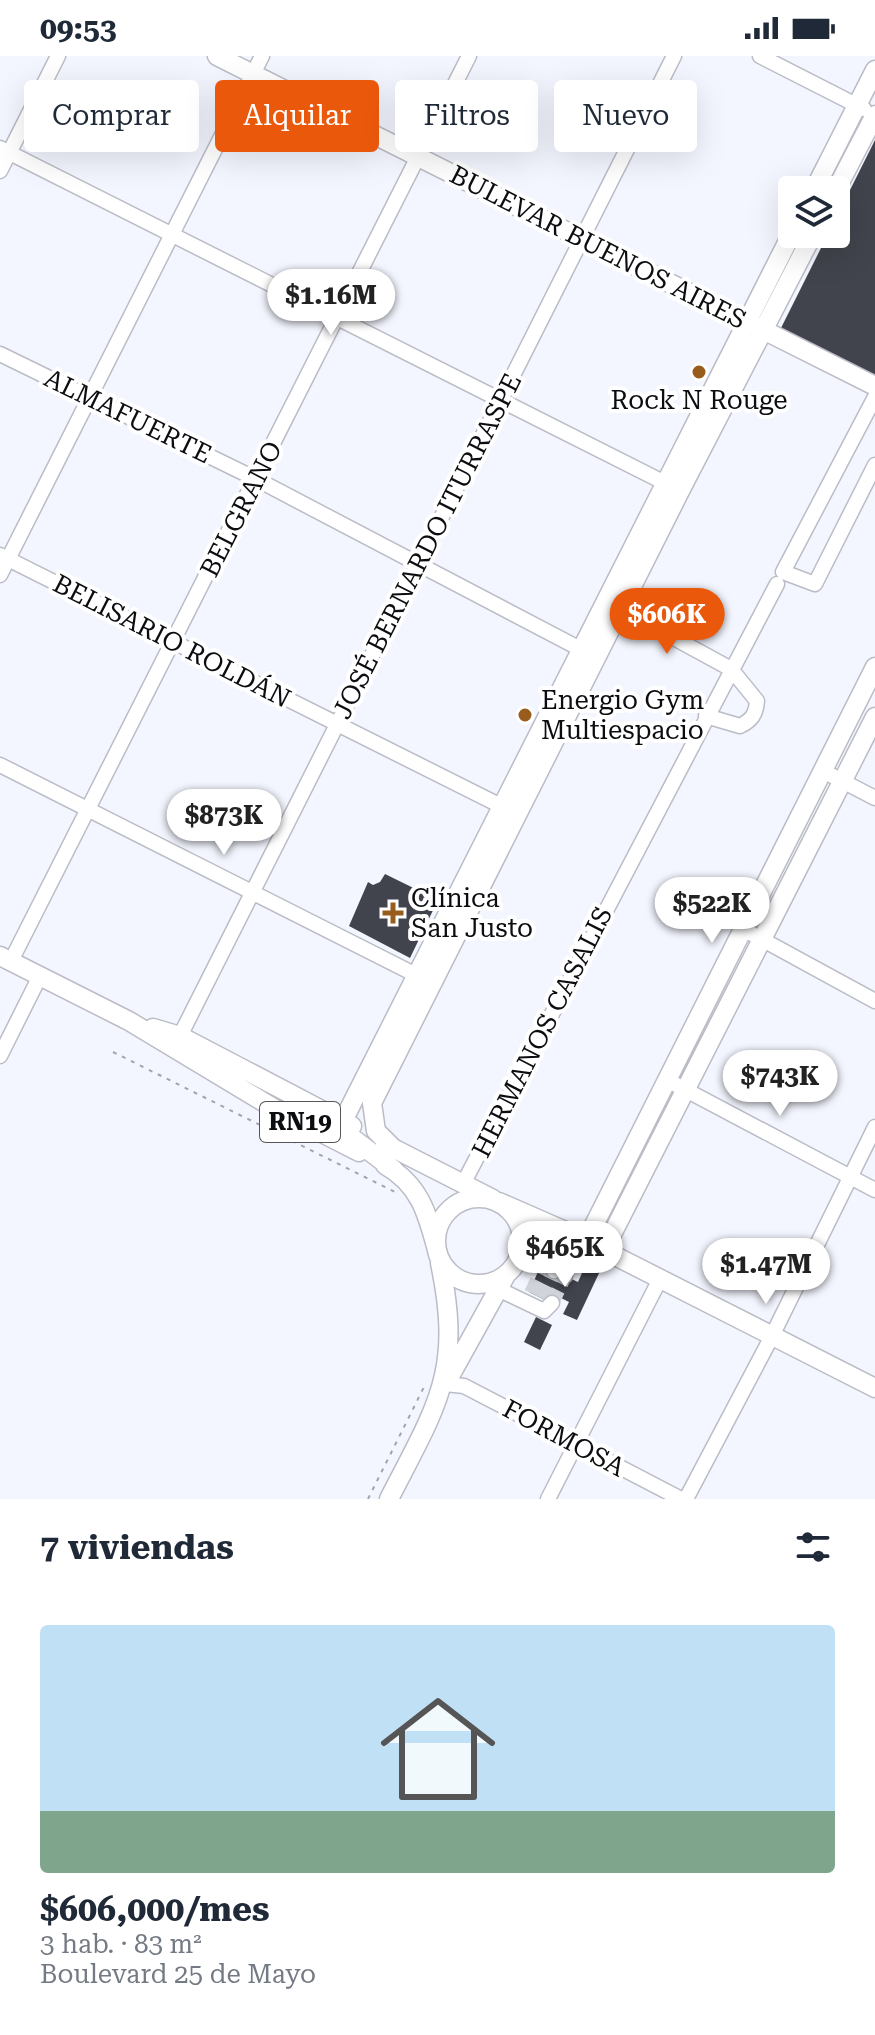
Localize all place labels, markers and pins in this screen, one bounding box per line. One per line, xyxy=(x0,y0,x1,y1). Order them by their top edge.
pin: $1.16M xyxy=(266,269,396,337)
marker: Rock N Rouge xyxy=(690,363,708,381)
place label: Rock N Rouge xyxy=(611,385,787,415)
pin: $606K xyxy=(611,588,723,656)
place label: Energio Gym Multiespacio xyxy=(541,685,705,745)
marker: Energio Gym Multiespacio xyxy=(516,706,534,724)
pin: $873K xyxy=(168,789,280,857)
pin: $522K xyxy=(656,877,768,945)
place label: Clínica San Justo xyxy=(411,883,533,943)
marker: Clínica San Justo xyxy=(382,902,404,924)
pin: $743K xyxy=(724,1050,836,1118)
pin: $465K xyxy=(509,1221,621,1289)
pin: $1.47M xyxy=(701,1238,831,1306)

